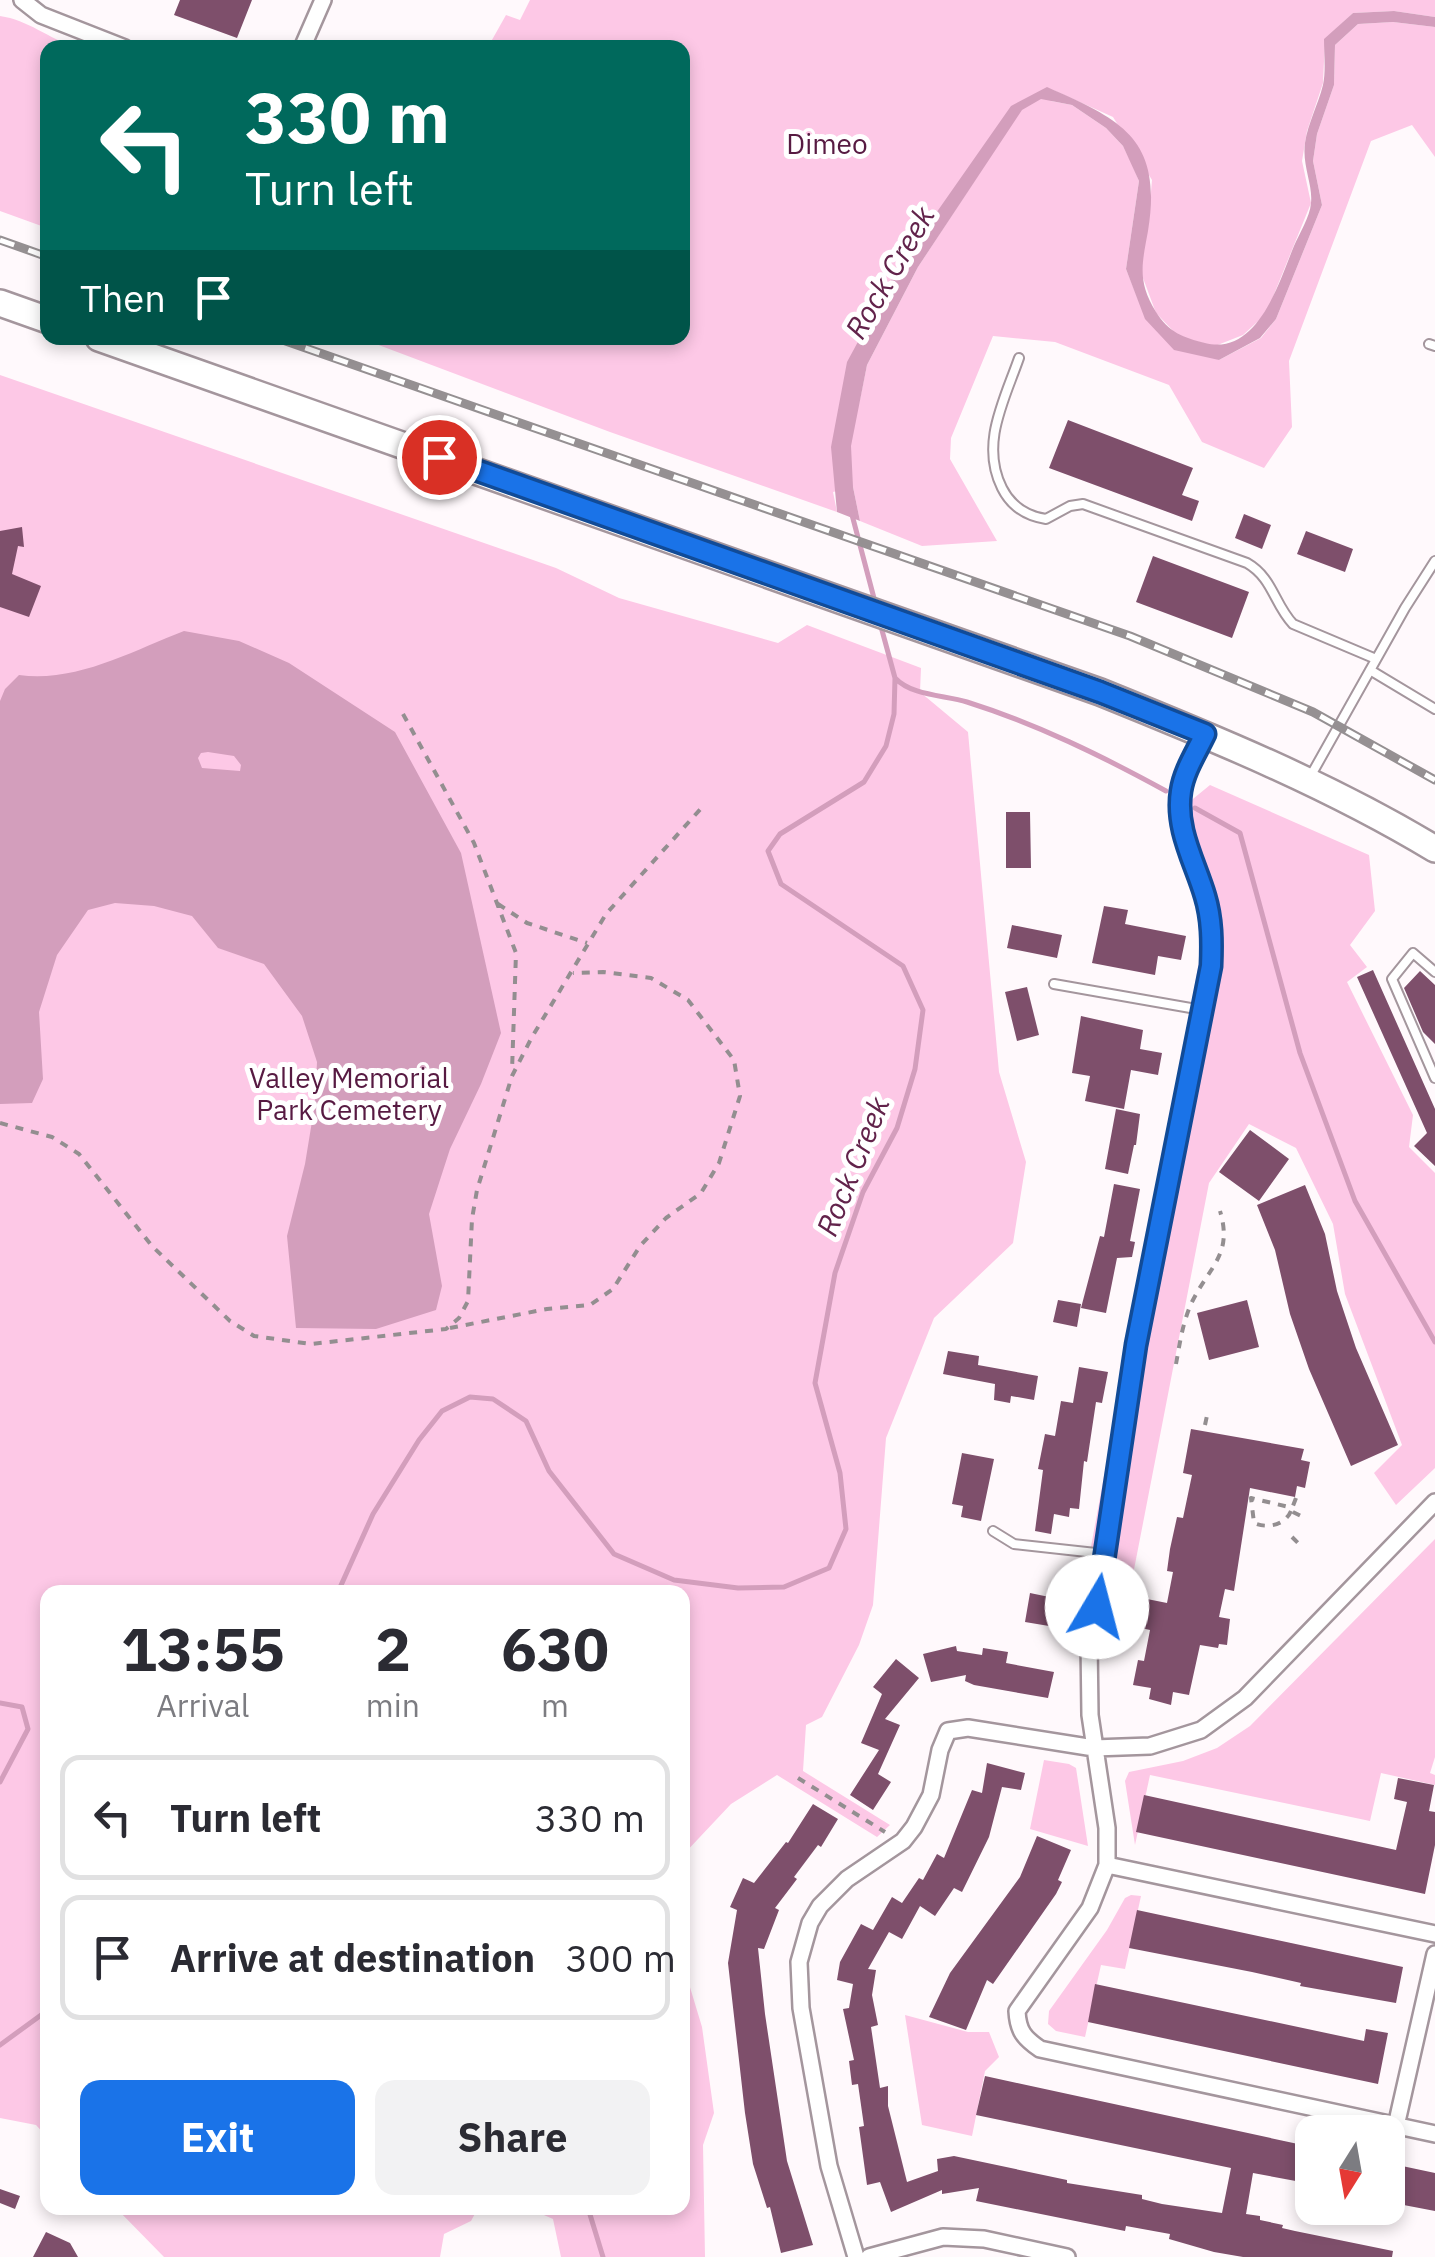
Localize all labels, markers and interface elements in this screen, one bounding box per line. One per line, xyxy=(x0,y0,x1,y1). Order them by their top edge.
text: 330 m xyxy=(245,71,450,162)
icon: left xyxy=(80,80,210,210)
park label: Dimeo xyxy=(786,125,868,162)
text: Turn left xyxy=(245,159,414,217)
water label: Rock Creek xyxy=(835,198,943,345)
icon: arrive xyxy=(186,270,241,325)
text: Then xyxy=(80,273,166,322)
pin xyxy=(397,415,482,500)
icon: arrive xyxy=(412,430,467,485)
park label: Valley Memorial Park Cemetery xyxy=(249,1059,449,1128)
water label: Rock Creek xyxy=(806,1090,898,1241)
position arrow xyxy=(1045,1555,1149,1659)
text: 13:55 xyxy=(121,1609,285,1688)
text: 2 xyxy=(375,1609,411,1688)
text: 630 xyxy=(501,1609,609,1688)
text: Arrival xyxy=(156,1684,250,1726)
text: min xyxy=(366,1684,420,1726)
text: m xyxy=(541,1684,569,1726)
icon: left xyxy=(85,1790,140,1845)
text: Turn left xyxy=(170,1793,321,1842)
text: 330 m xyxy=(534,1793,645,1842)
icon: arrive xyxy=(85,1930,140,1985)
text: Arrive at destination xyxy=(170,1933,535,1982)
text: 300 m xyxy=(565,1933,676,1982)
button: Exit xyxy=(80,2080,355,2195)
button: Share xyxy=(375,2080,650,2195)
north arrow xyxy=(1295,2115,1405,2225)
map controls xyxy=(1295,2115,1405,2225)

